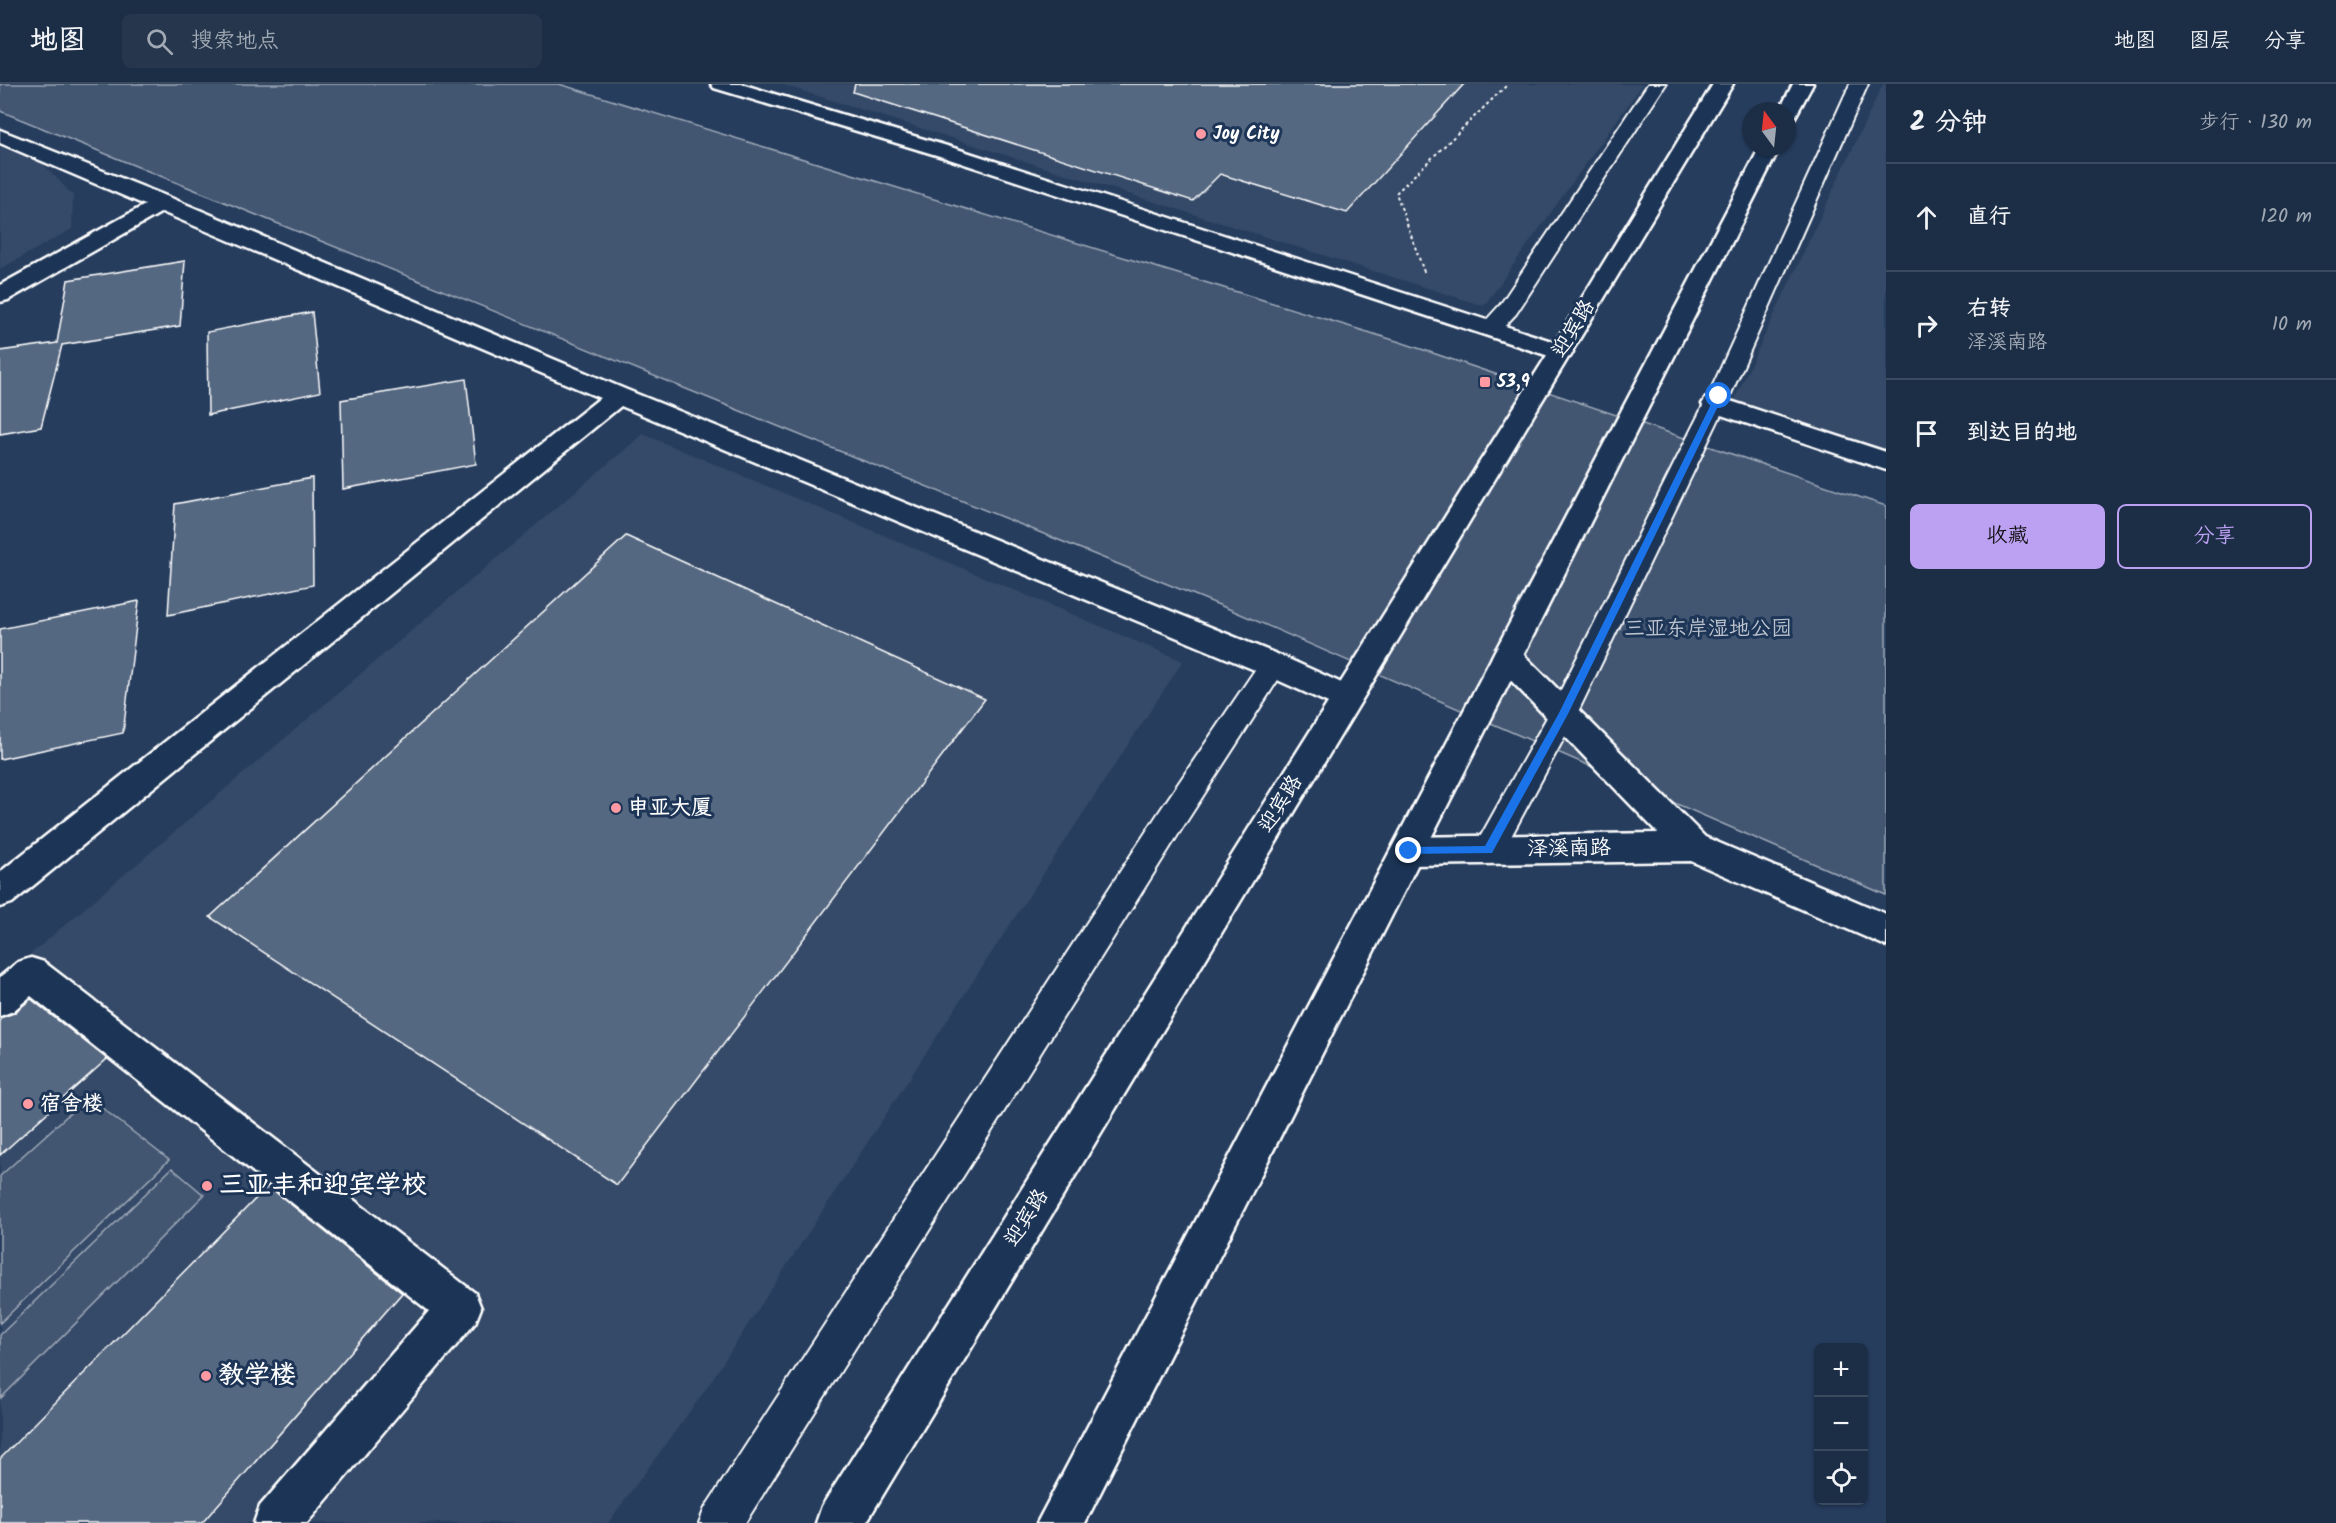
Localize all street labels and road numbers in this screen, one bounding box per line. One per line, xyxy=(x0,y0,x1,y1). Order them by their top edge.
street label: 迎宾路 xyxy=(1544,294,1604,364)
street label: 迎宾路 xyxy=(1250,769,1312,839)
street label: 泽溪南路 xyxy=(1527,832,1611,866)
street label: 迎宾路 xyxy=(996,1183,1058,1253)

